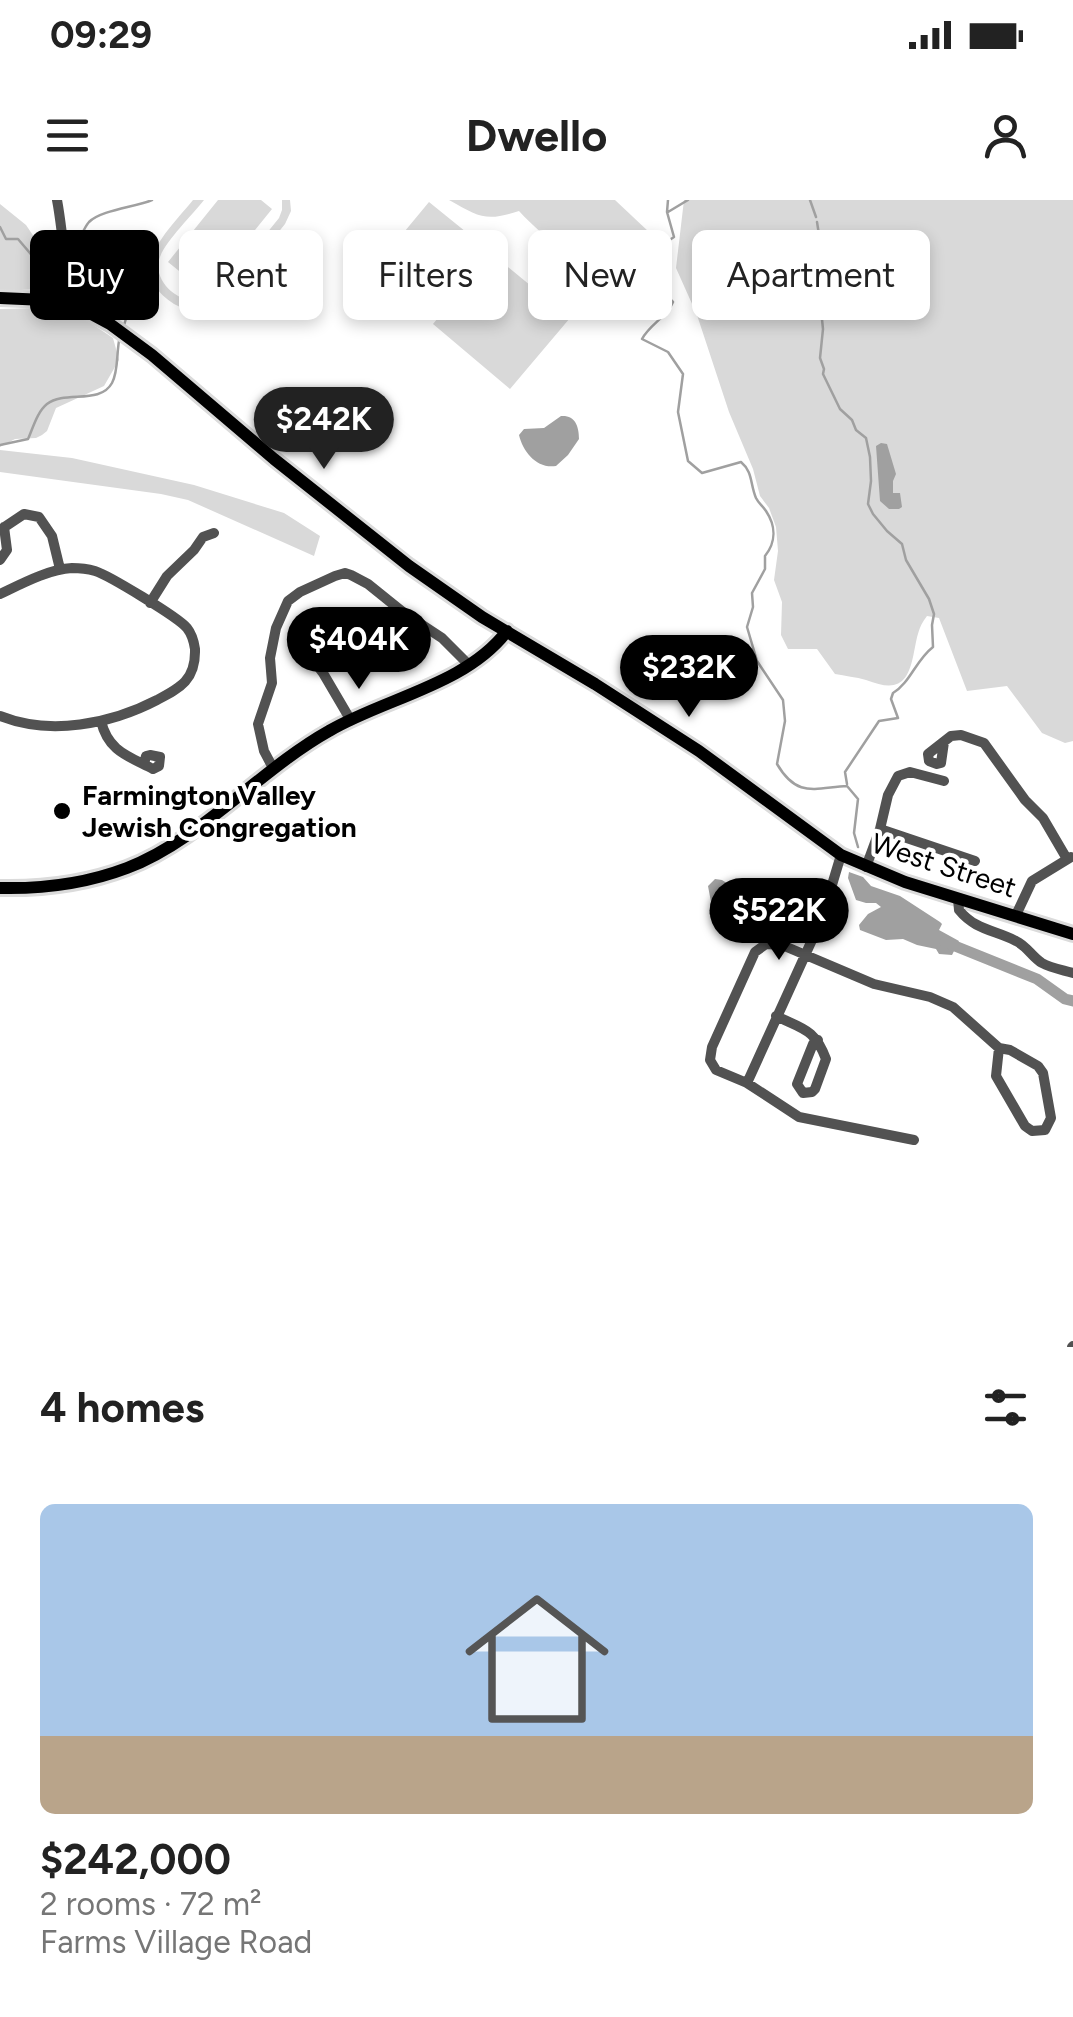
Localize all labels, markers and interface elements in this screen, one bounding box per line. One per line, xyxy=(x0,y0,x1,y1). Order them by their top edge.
text: 09:29 xyxy=(50,12,152,58)
icon: menu xyxy=(40,108,95,163)
text: Dwello xyxy=(466,108,607,162)
icon: person xyxy=(978,108,1033,163)
chip: Buy xyxy=(30,230,159,320)
chip: Rent xyxy=(179,230,323,320)
chip: Filters xyxy=(343,230,508,320)
chip: New xyxy=(528,230,672,320)
chip: Apartment xyxy=(692,230,930,320)
pin: $242K xyxy=(254,387,394,472)
text: $242K xyxy=(276,400,372,438)
pin: $404K xyxy=(289,607,429,692)
text: $404K xyxy=(309,620,409,658)
pin: $232K xyxy=(619,635,759,720)
text: $232K xyxy=(642,648,736,686)
place label: Farmington Valley Jewish Congregation xyxy=(82,778,357,844)
marker: Farmington Valley Jewish Congregation xyxy=(51,800,73,822)
street label: West Street xyxy=(867,826,1021,904)
pin: $522K xyxy=(709,878,849,963)
text: $522K xyxy=(732,891,826,929)
icon: filters xyxy=(978,1380,1033,1435)
text: 4 homes xyxy=(40,1382,204,1433)
icon: home xyxy=(447,1569,627,1749)
text: $242,000 xyxy=(40,1834,231,1885)
text: 2 rooms · 72 m² xyxy=(40,1885,262,1923)
text: Farms Village Road xyxy=(40,1923,312,1961)

